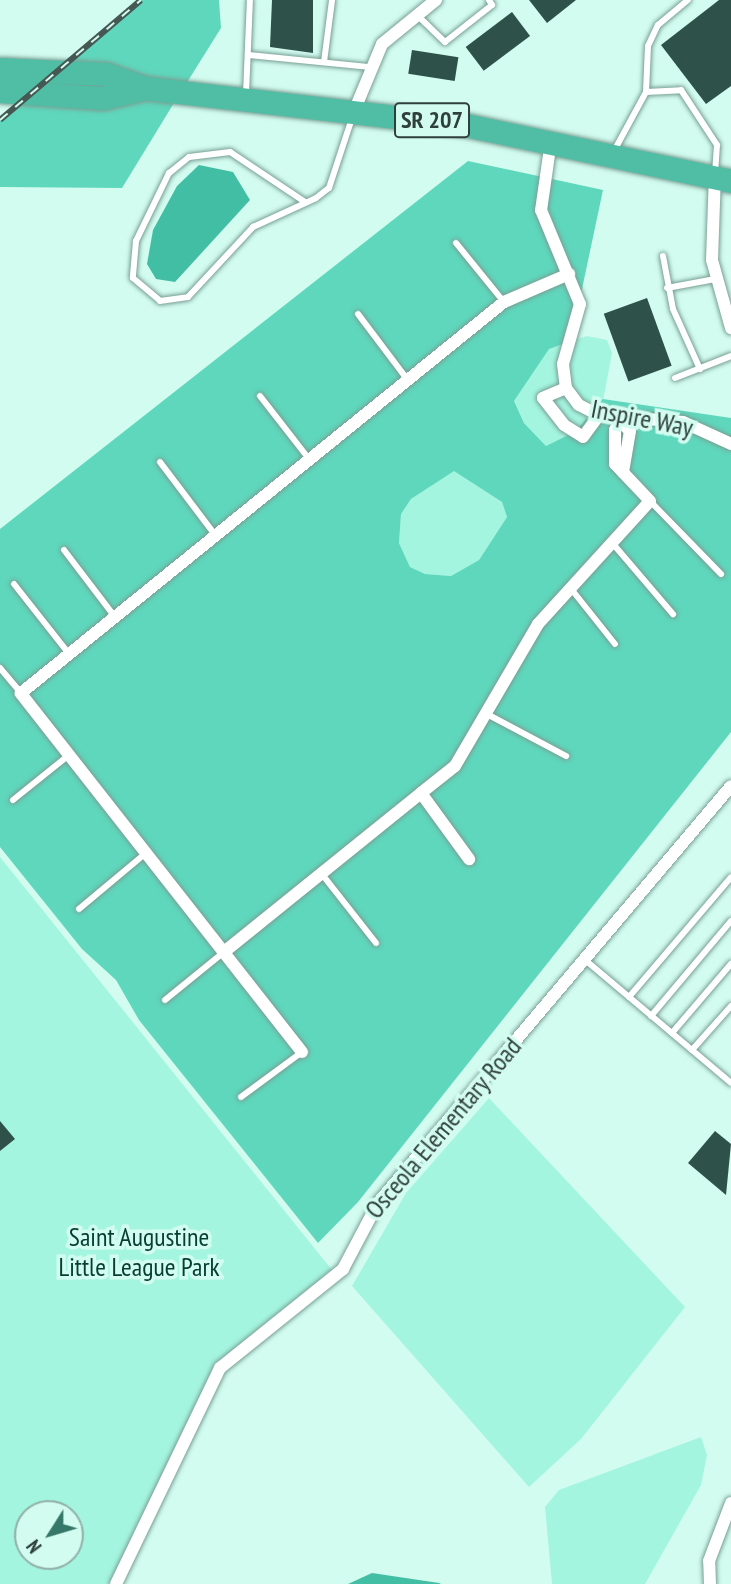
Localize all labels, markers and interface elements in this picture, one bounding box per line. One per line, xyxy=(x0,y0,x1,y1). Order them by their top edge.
road number: SR 207 xyxy=(394,100,471,140)
street label: Inspire Way xyxy=(588,393,696,443)
street label: Osceola Elementary Road xyxy=(358,1031,528,1225)
park label: Saint Augustine Little League Park xyxy=(58,1221,220,1282)
north arrow xyxy=(14,1500,84,1570)
text: N xyxy=(21,1535,47,1558)

